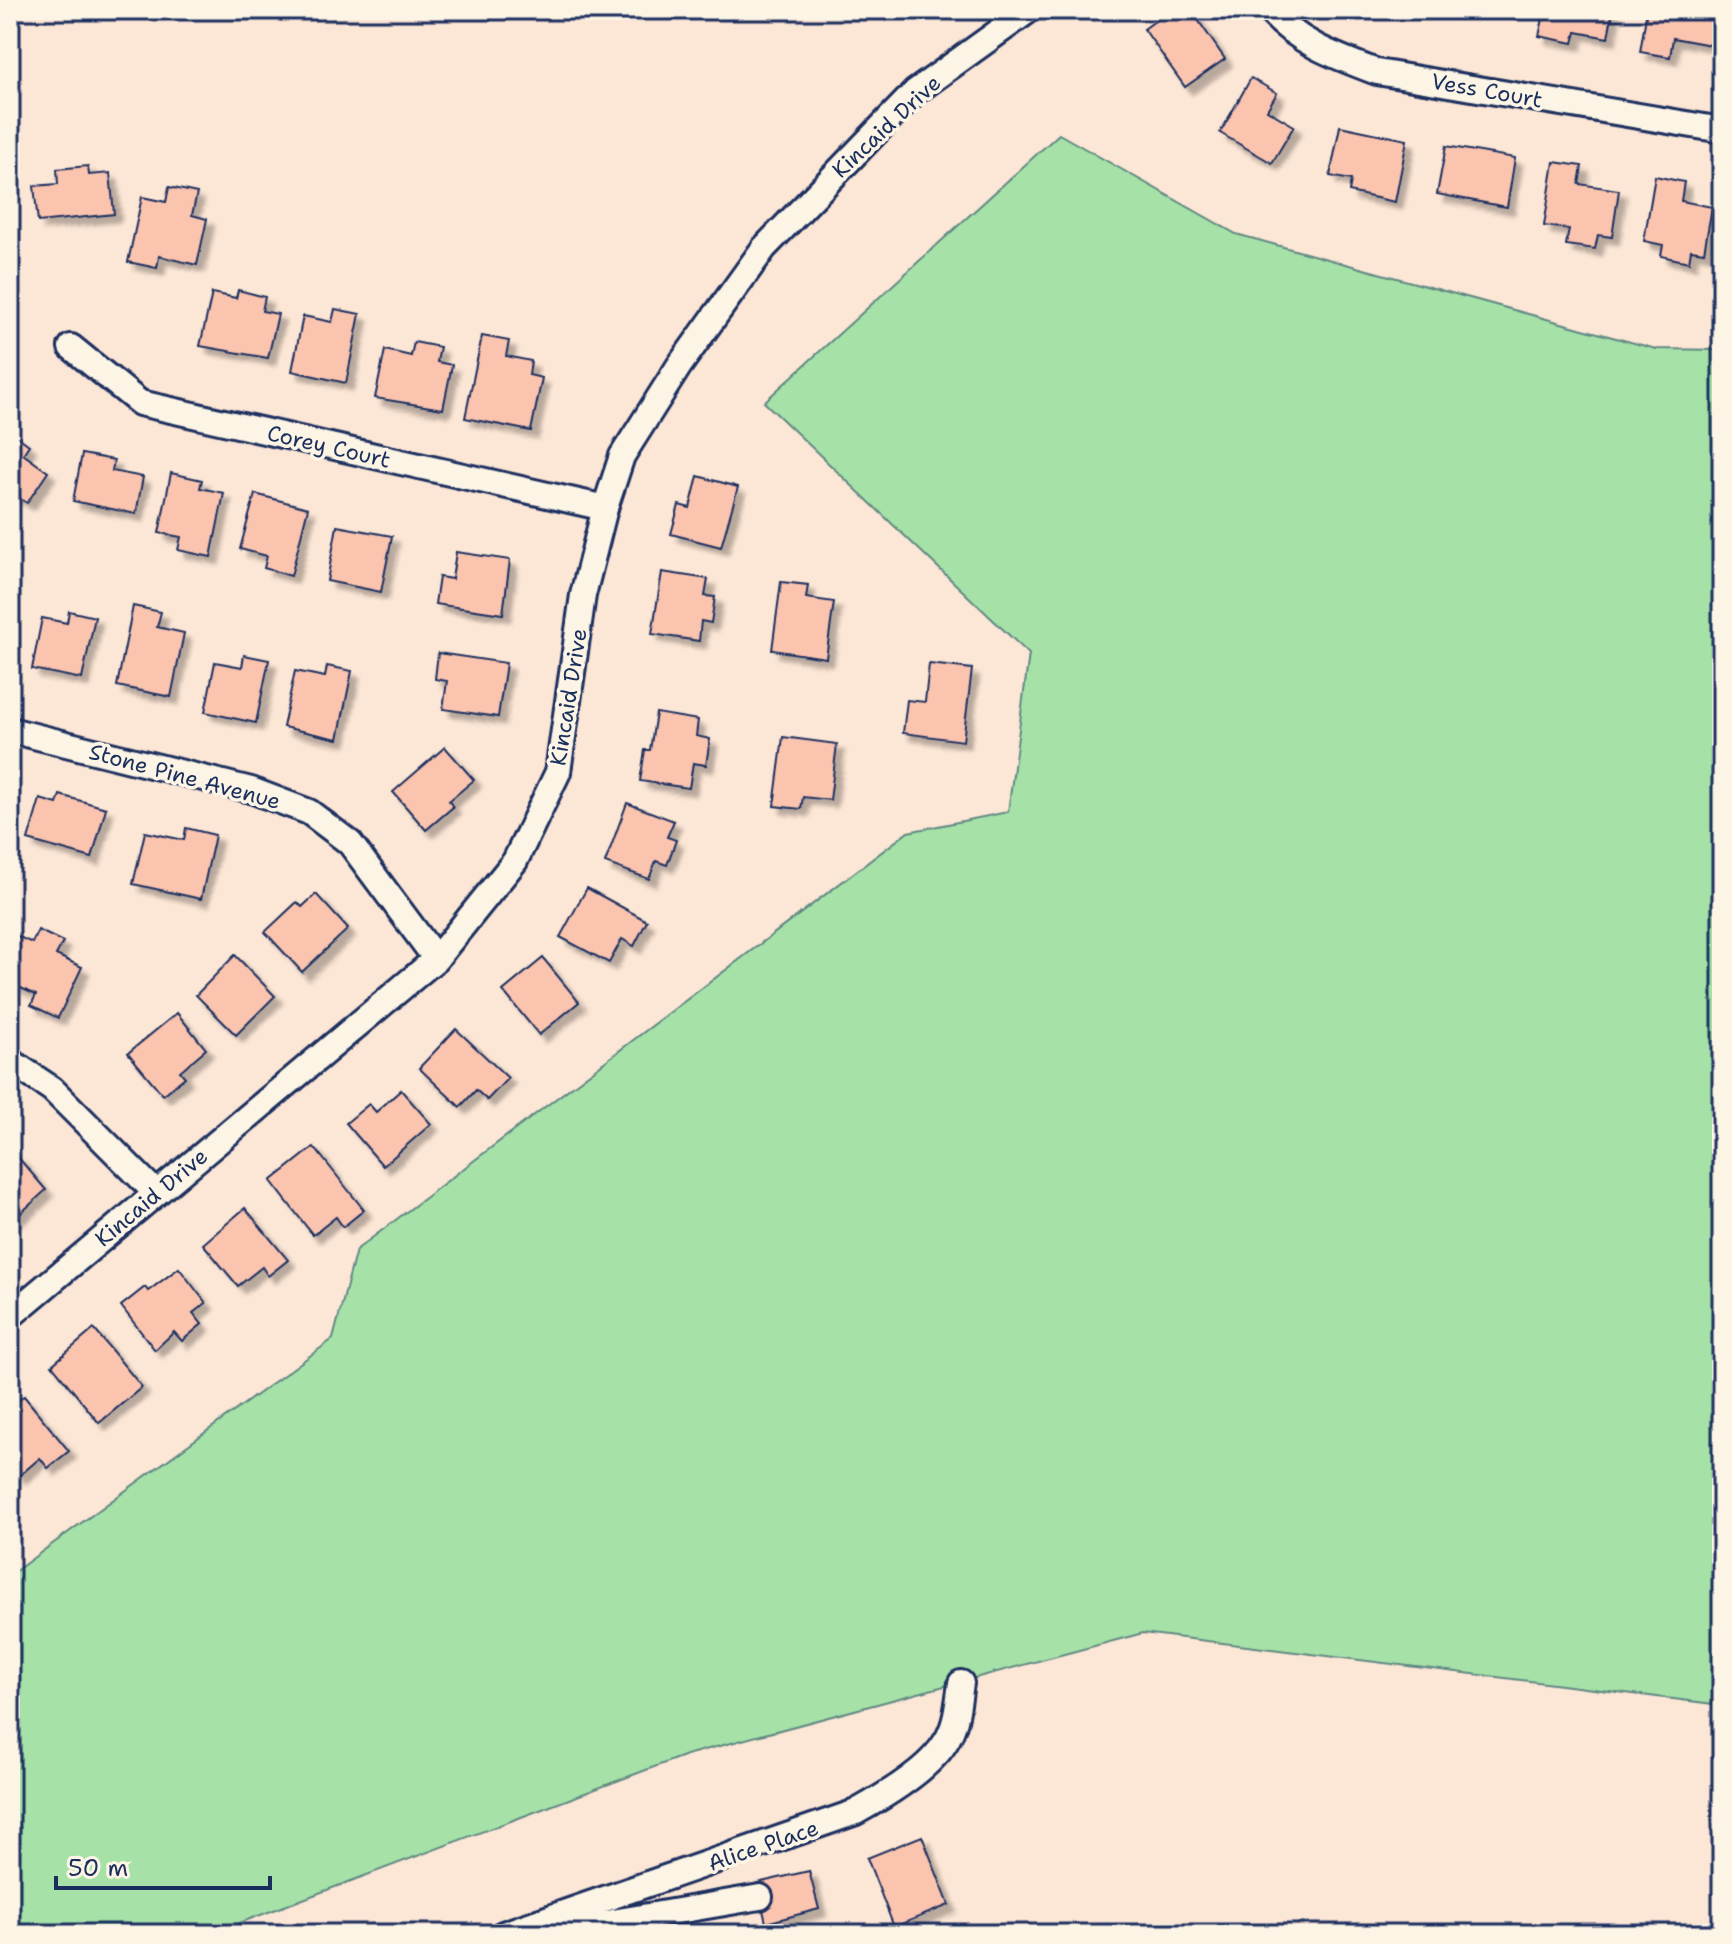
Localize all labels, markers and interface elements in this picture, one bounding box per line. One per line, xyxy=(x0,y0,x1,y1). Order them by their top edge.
street label: Vess Court xyxy=(1429,66,1545,115)
street label: Kincaid Drive xyxy=(826,68,947,184)
street label: Corey Court xyxy=(264,418,393,475)
street label: Kincaid Drive xyxy=(543,626,594,768)
street label: Stone Pine Avenue xyxy=(86,737,284,816)
street label: Kincaid Drive xyxy=(89,1142,214,1253)
street label: Alice Place xyxy=(704,1813,822,1878)
scale bar xyxy=(56,1840,270,1890)
text: 50 m xyxy=(68,1852,128,1884)

